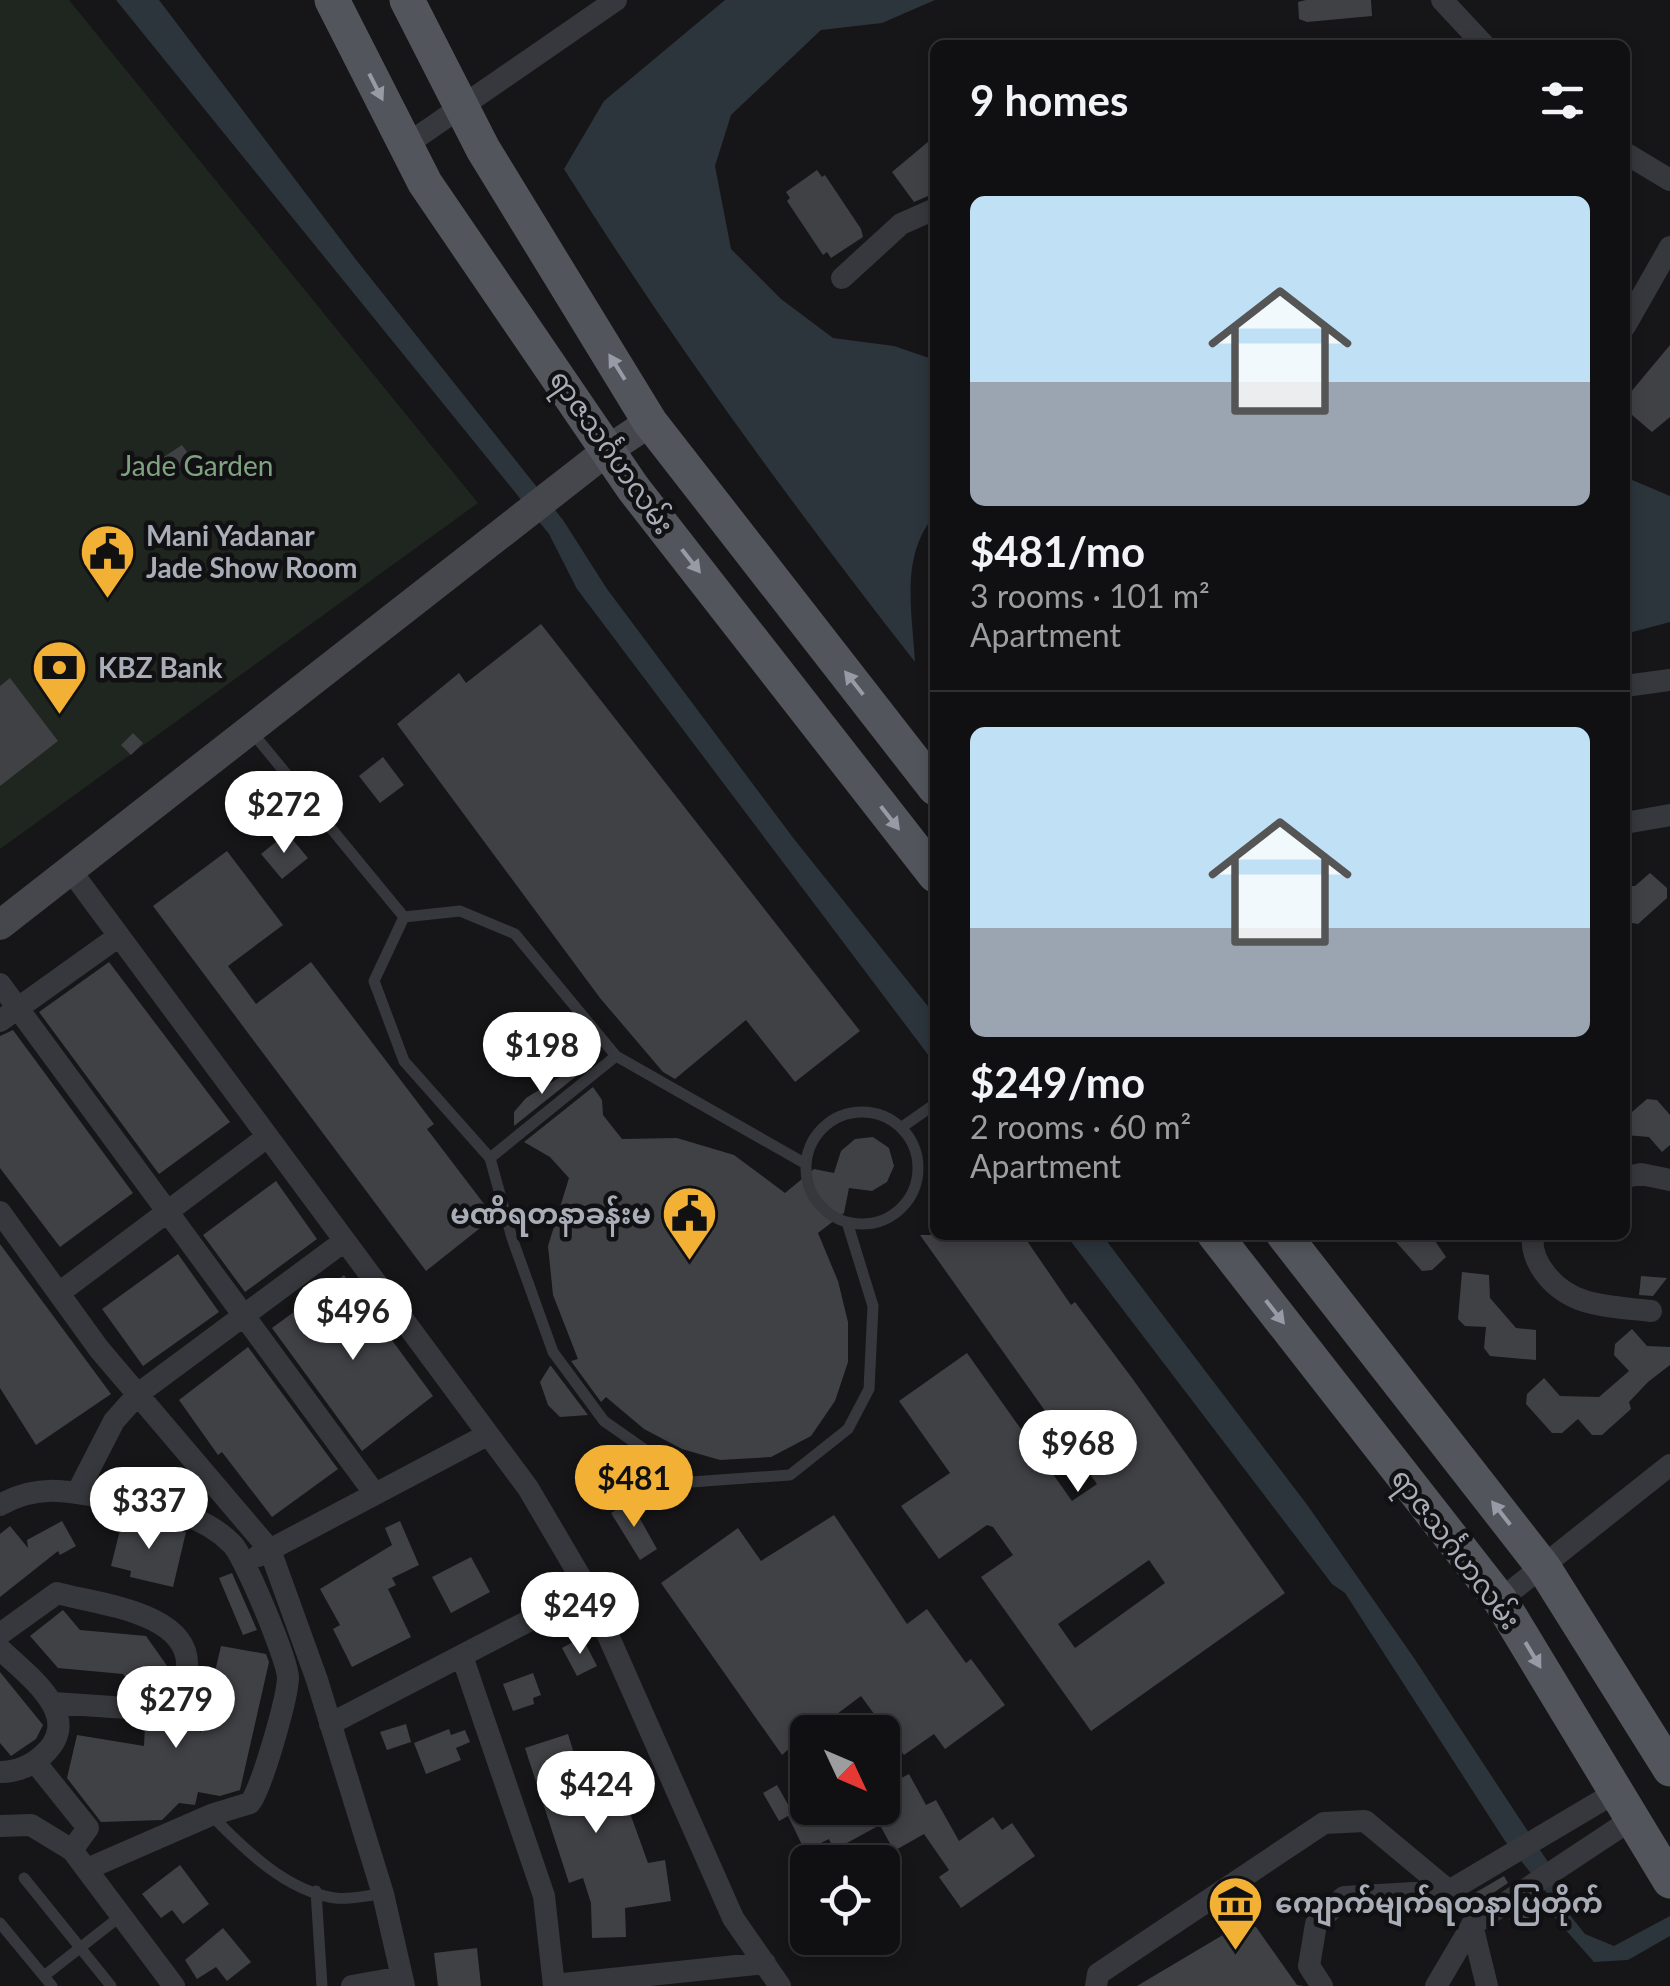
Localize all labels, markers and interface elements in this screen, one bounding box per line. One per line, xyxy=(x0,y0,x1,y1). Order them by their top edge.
one-way arrow xyxy=(367,73,384,102)
icon: filters xyxy=(1535,73,1590,128)
text: 9 homes xyxy=(970,75,1128,125)
icon: home xyxy=(1190,261,1370,441)
one-way arrow xyxy=(609,353,626,381)
street label: ရာဇသင်္ဂဟလမ်း xyxy=(538,363,682,544)
park label: Jade Garden xyxy=(121,448,273,482)
place label: Mani Yadanar Jade Show Room xyxy=(146,518,358,584)
public building icon: Mani Yadanar Jade Show Room xyxy=(77,522,137,601)
text: $481/mo xyxy=(970,526,1145,576)
one-way arrow xyxy=(680,548,700,574)
text: 3 rooms · 101 m² xyxy=(970,576,1210,615)
text: Apartment xyxy=(970,615,1121,654)
bank icon: KBZ Bank xyxy=(29,638,89,717)
place label: KBZ Bank xyxy=(98,650,223,684)
one-way arrow xyxy=(844,670,864,696)
pin: $272 xyxy=(225,771,343,856)
text: $272 xyxy=(247,784,321,823)
icon: home xyxy=(1190,792,1370,972)
one-way arrow xyxy=(880,804,901,830)
pin: $198 xyxy=(483,1012,601,1097)
text: $198 xyxy=(505,1025,579,1064)
text: $249/mo xyxy=(970,1057,1145,1107)
text: 2 rooms · 60 m² xyxy=(970,1107,1191,1146)
text: Apartment xyxy=(970,1146,1121,1185)
public building icon: မဏိရတနာခန်းမ xyxy=(660,1184,720,1263)
place label: မဏိရတနာခန်းမ xyxy=(450,1195,651,1237)
pin: $496 xyxy=(294,1278,412,1363)
text: $496 xyxy=(316,1291,390,1330)
one-way arrow xyxy=(1264,1299,1285,1325)
pin: $968 xyxy=(1019,1410,1137,1495)
text: $968 xyxy=(1041,1423,1115,1462)
pin: $481 xyxy=(575,1445,693,1530)
text: $481 xyxy=(597,1458,671,1497)
street label: ရာဇသင်္ဂဟလမ်း xyxy=(1380,1461,1528,1640)
pin: $337 xyxy=(90,1467,208,1552)
text: $337 xyxy=(112,1480,186,1519)
one-way arrow xyxy=(1491,1500,1512,1526)
pin: $249 xyxy=(521,1572,639,1657)
text: $249 xyxy=(543,1585,617,1624)
one-way arrow xyxy=(1523,1642,1542,1669)
pin: $279 xyxy=(117,1666,235,1751)
text: $279 xyxy=(139,1679,213,1718)
north arrow xyxy=(790,1715,900,1825)
map controls xyxy=(790,1715,900,1955)
pin: $424 xyxy=(537,1751,655,1836)
text: $424 xyxy=(559,1764,633,1803)
button: locate xyxy=(790,1845,900,1955)
museum icon: ကျောက်မျက်ရတနာပြတိုက် xyxy=(1206,1873,1266,1952)
place label: ကျောက်မျက်ရတနာပြတိုက် xyxy=(1275,1884,1603,1927)

